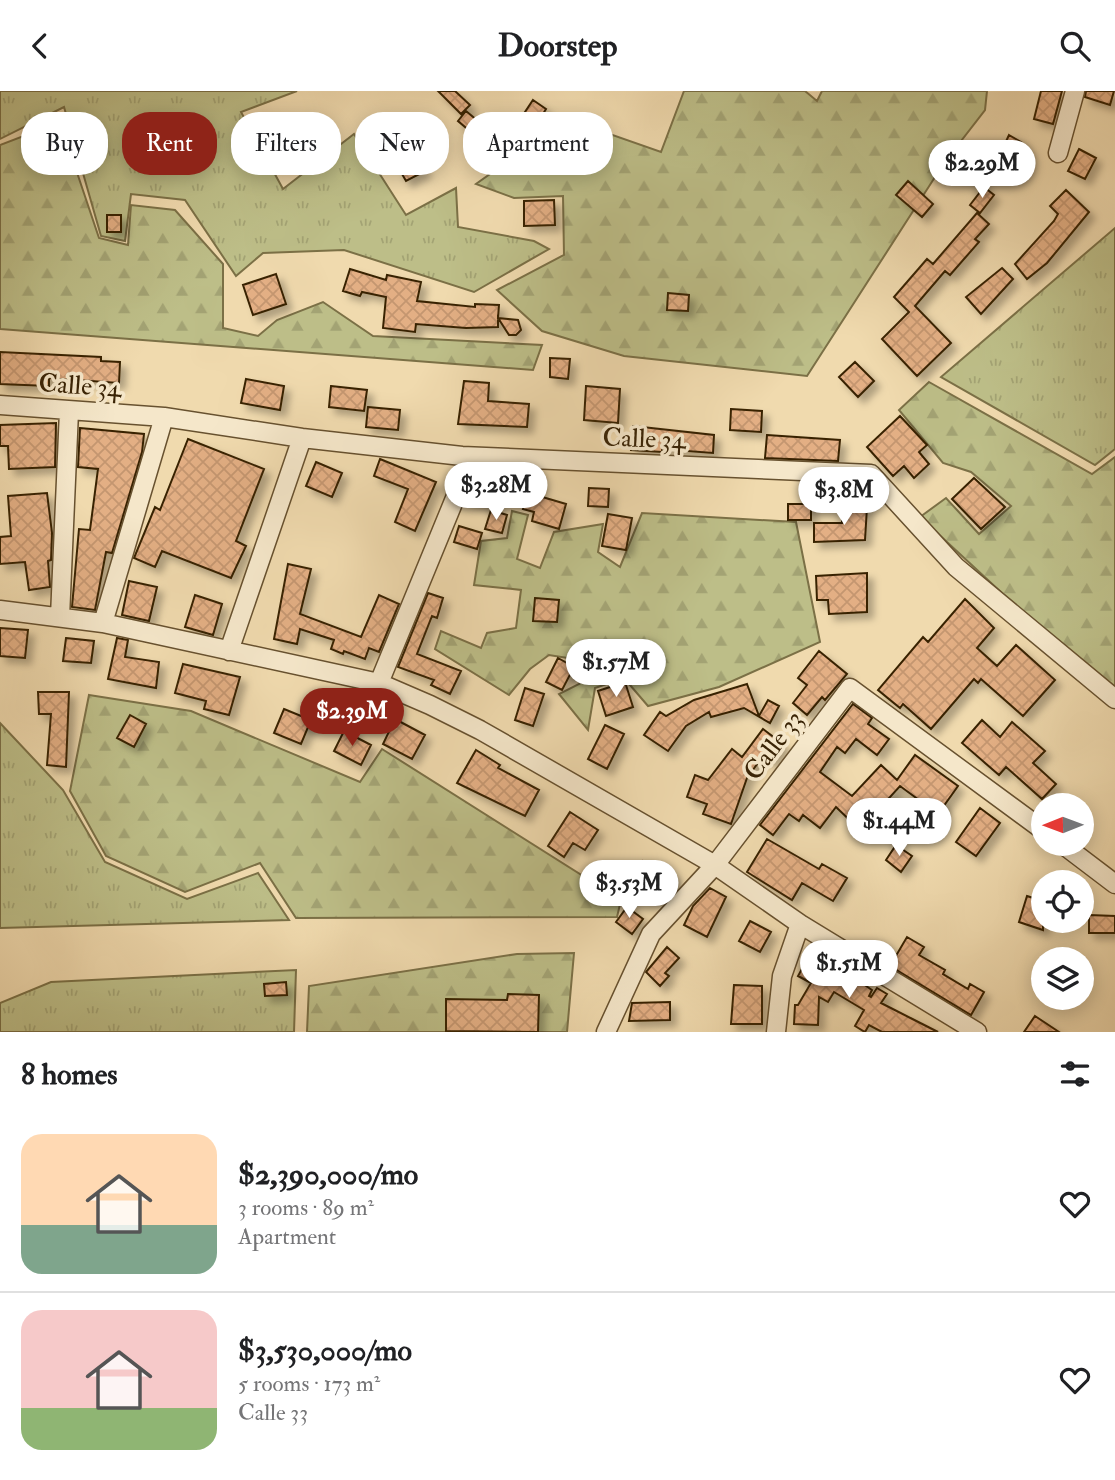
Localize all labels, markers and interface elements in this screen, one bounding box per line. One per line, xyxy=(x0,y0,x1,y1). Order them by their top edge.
text: Doorstep xyxy=(498,26,617,66)
icon: back xyxy=(21,27,59,65)
icon: search xyxy=(1056,27,1094,65)
chip: Buy xyxy=(21,112,108,175)
chip: Rent xyxy=(122,112,217,175)
chip: Filters xyxy=(231,112,341,175)
chip: New xyxy=(355,112,449,175)
chip: Apartment xyxy=(463,112,613,175)
pin: $2.29M xyxy=(925,141,1039,200)
text: $2.29M xyxy=(945,148,1019,177)
street label: Calle 34 xyxy=(37,367,123,405)
street label: Calle 34 xyxy=(602,422,687,456)
pin: $3.28M xyxy=(439,463,553,522)
pin: $3.8M xyxy=(795,467,893,527)
text: $3.28M xyxy=(460,470,532,499)
text: $3.8M xyxy=(814,475,874,504)
pin: $1.57M xyxy=(559,639,673,699)
text: $1.57M xyxy=(582,647,650,676)
pin: $2.39M xyxy=(295,689,409,748)
text: $2.39M xyxy=(316,696,388,725)
street label: Calle 33 xyxy=(737,704,810,787)
north arrow xyxy=(1031,793,1094,856)
map controls xyxy=(1031,793,1094,1010)
pin: $1.44M xyxy=(842,799,956,858)
text: $1.44M xyxy=(862,806,936,835)
pin: $3.53M xyxy=(572,861,686,920)
text: $3.53M xyxy=(595,868,663,897)
button: locate xyxy=(1031,870,1094,933)
pin: $1.51M xyxy=(792,941,906,1000)
button: layers xyxy=(1031,947,1094,1010)
text: $1.51M xyxy=(816,948,882,977)
icon: filters xyxy=(1056,1055,1094,1093)
text: 8 homes xyxy=(21,1056,118,1093)
text: $2,390,000/mo xyxy=(238,1156,418,1193)
icon: home xyxy=(77,1162,161,1246)
icon: heart xyxy=(1056,1185,1094,1223)
text: 3 rooms · 89 m² xyxy=(238,1193,374,1222)
text: Apartment xyxy=(238,1222,336,1251)
text: $3,530,000/mo xyxy=(238,1332,412,1369)
icon: home xyxy=(77,1338,161,1422)
icon: heart xyxy=(1056,1361,1094,1399)
text: 5 rooms · 173 m² xyxy=(238,1369,380,1398)
text: Calle 33 xyxy=(238,1398,308,1427)

